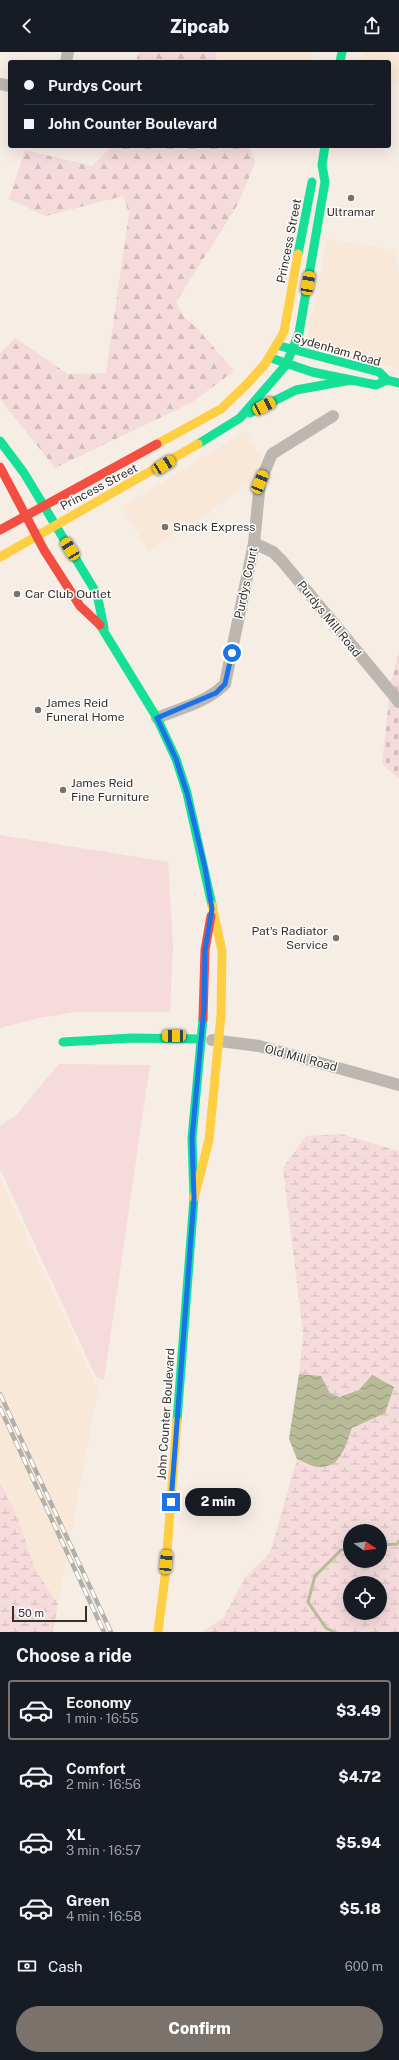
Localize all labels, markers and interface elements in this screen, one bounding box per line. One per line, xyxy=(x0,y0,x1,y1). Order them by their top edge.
icon: back xyxy=(16,15,38,37)
icon: share xyxy=(361,15,383,37)
text: Zipcab xyxy=(170,16,229,37)
text: Purdys Court xyxy=(48,77,142,94)
text: John Counter Boulevard xyxy=(48,115,217,132)
marker: Ultramar xyxy=(346,193,356,203)
street label: Princess Street xyxy=(274,197,304,284)
place label: Ultramar xyxy=(326,205,376,219)
car xyxy=(300,270,316,296)
street label: Sydenham Road xyxy=(292,331,382,369)
car xyxy=(251,395,277,417)
car xyxy=(151,454,177,476)
street label: Princess Street xyxy=(58,461,140,513)
car xyxy=(250,469,270,495)
place label: Snack Express xyxy=(173,520,255,534)
marker: Snack Express xyxy=(160,522,170,532)
car xyxy=(59,536,81,562)
street label: Purdys Court xyxy=(232,546,260,620)
street label: Purdys Mill Road xyxy=(294,578,364,660)
place label: Car Club Outlet xyxy=(25,587,111,601)
marker: Car Club Outlet xyxy=(12,589,22,599)
route start xyxy=(223,644,241,662)
place label: James Reid Funeral Home xyxy=(46,696,125,724)
marker: James Reid Funeral Home xyxy=(33,705,43,715)
place label: James Reid Fine Furniture xyxy=(71,776,150,804)
marker: James Reid Fine Furniture xyxy=(58,785,68,795)
place label: Pat's Radiator Service xyxy=(251,924,328,952)
marker: Pat's Radiator Service xyxy=(331,933,341,943)
car xyxy=(162,1030,186,1042)
street label: Old Mill Road xyxy=(263,1042,339,1074)
street label: John Counter Boulevard xyxy=(154,1348,178,1480)
callout: 2 min xyxy=(185,1488,251,1516)
route end xyxy=(162,1493,180,1511)
text: 2 min xyxy=(201,1494,235,1509)
north arrow xyxy=(343,1524,387,1568)
map controls xyxy=(343,1524,387,1620)
car xyxy=(159,1550,173,1574)
button: locate xyxy=(343,1576,387,1620)
scale bar xyxy=(12,1604,87,1623)
text: 50 m xyxy=(18,1607,44,1619)
text: Choose a ride xyxy=(16,1645,132,1666)
icon: car xyxy=(18,1692,54,1728)
text: Economy xyxy=(66,1694,131,1711)
text: $3.49 xyxy=(336,1702,381,1719)
text: 1 min · 16:55 xyxy=(66,1711,139,1726)
icon: car xyxy=(18,1758,54,1794)
text: Comfort xyxy=(66,1760,126,1777)
text: $4.72 xyxy=(338,1768,381,1785)
text: 2 min · 16:56 xyxy=(66,1777,141,1792)
icon: car xyxy=(18,1824,54,1860)
text: XL xyxy=(66,1826,85,1843)
text: $5.94 xyxy=(336,1834,381,1851)
text: 3 min · 16:57 xyxy=(66,1843,141,1858)
icon: car xyxy=(18,1890,54,1926)
text: Green xyxy=(66,1892,110,1909)
text: $5.18 xyxy=(339,1900,381,1917)
text: 4 min · 16:58 xyxy=(66,1909,142,1924)
icon: cash xyxy=(16,1955,38,1977)
text: Cash xyxy=(48,1958,83,1975)
text: 600 m xyxy=(345,1959,383,1974)
button: Confirm xyxy=(16,2006,383,2052)

